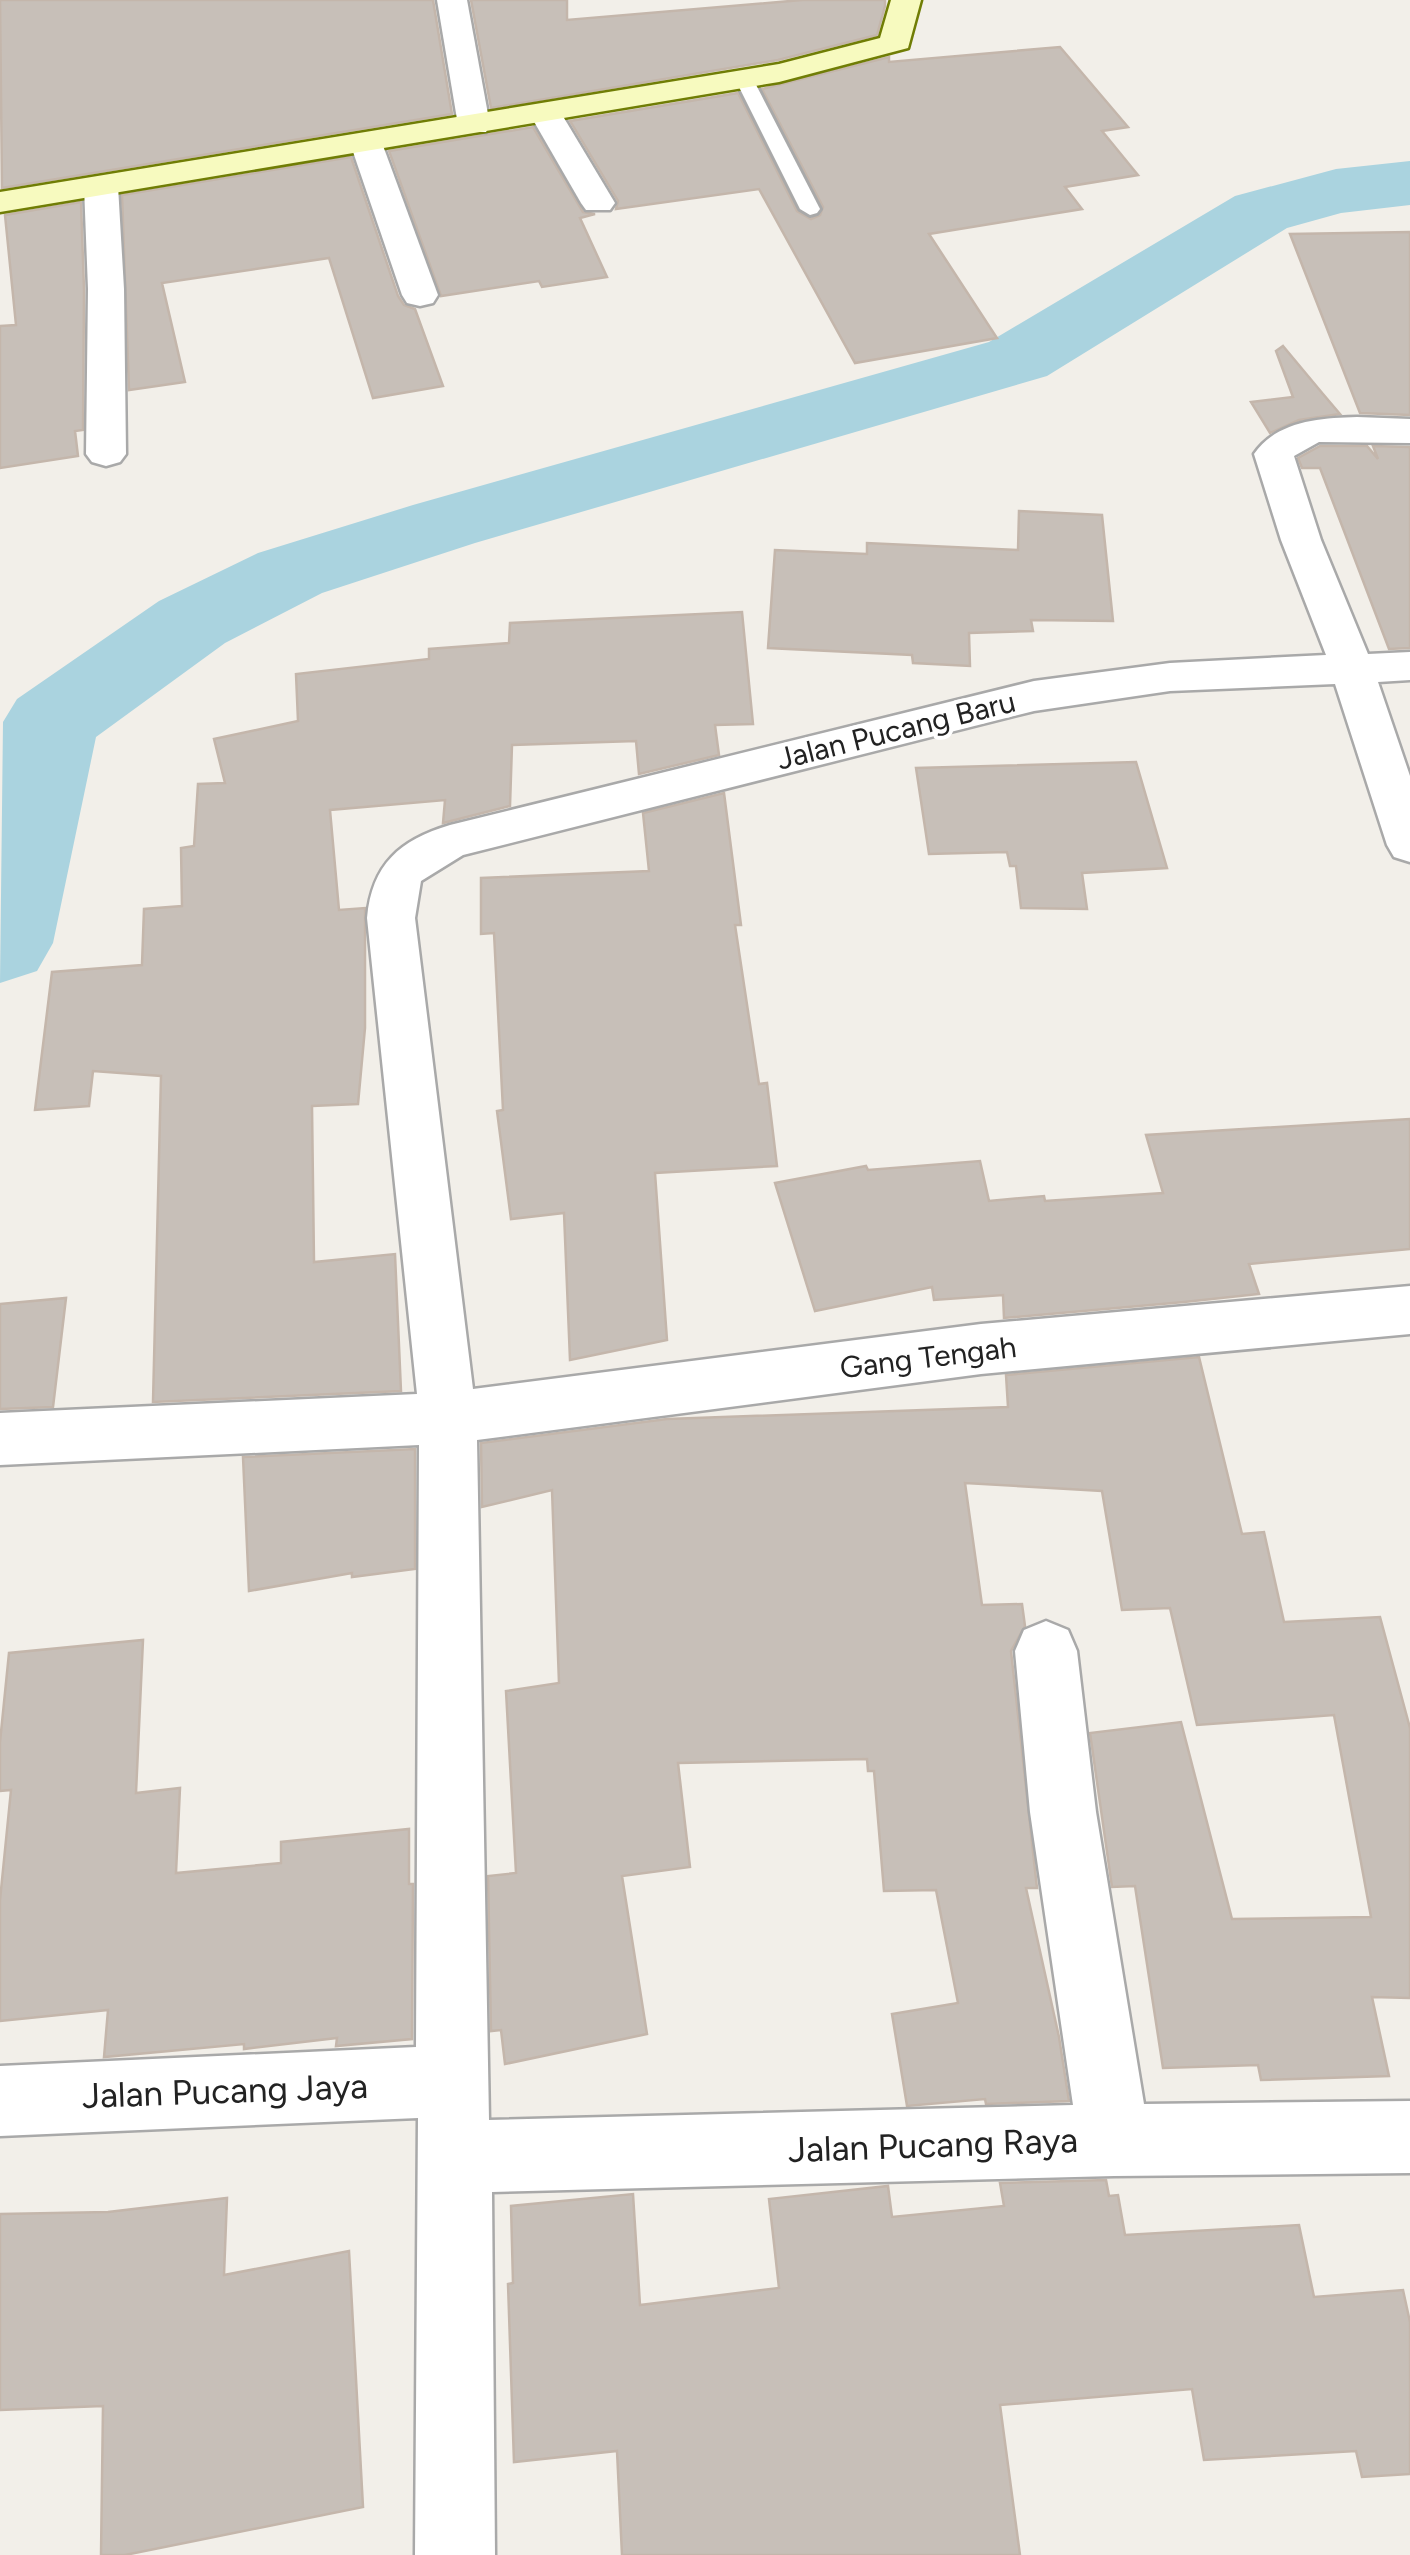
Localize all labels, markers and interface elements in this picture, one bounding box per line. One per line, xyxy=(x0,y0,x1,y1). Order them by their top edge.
street label: Jalan Pucang Baru xyxy=(773,682,1019,778)
street label: Gang Tengah xyxy=(838,1328,1018,1386)
street label: Jalan Pucang Jaya xyxy=(81,2065,369,2117)
street label: Jalan Pucang Raya xyxy=(787,2119,1079,2171)

